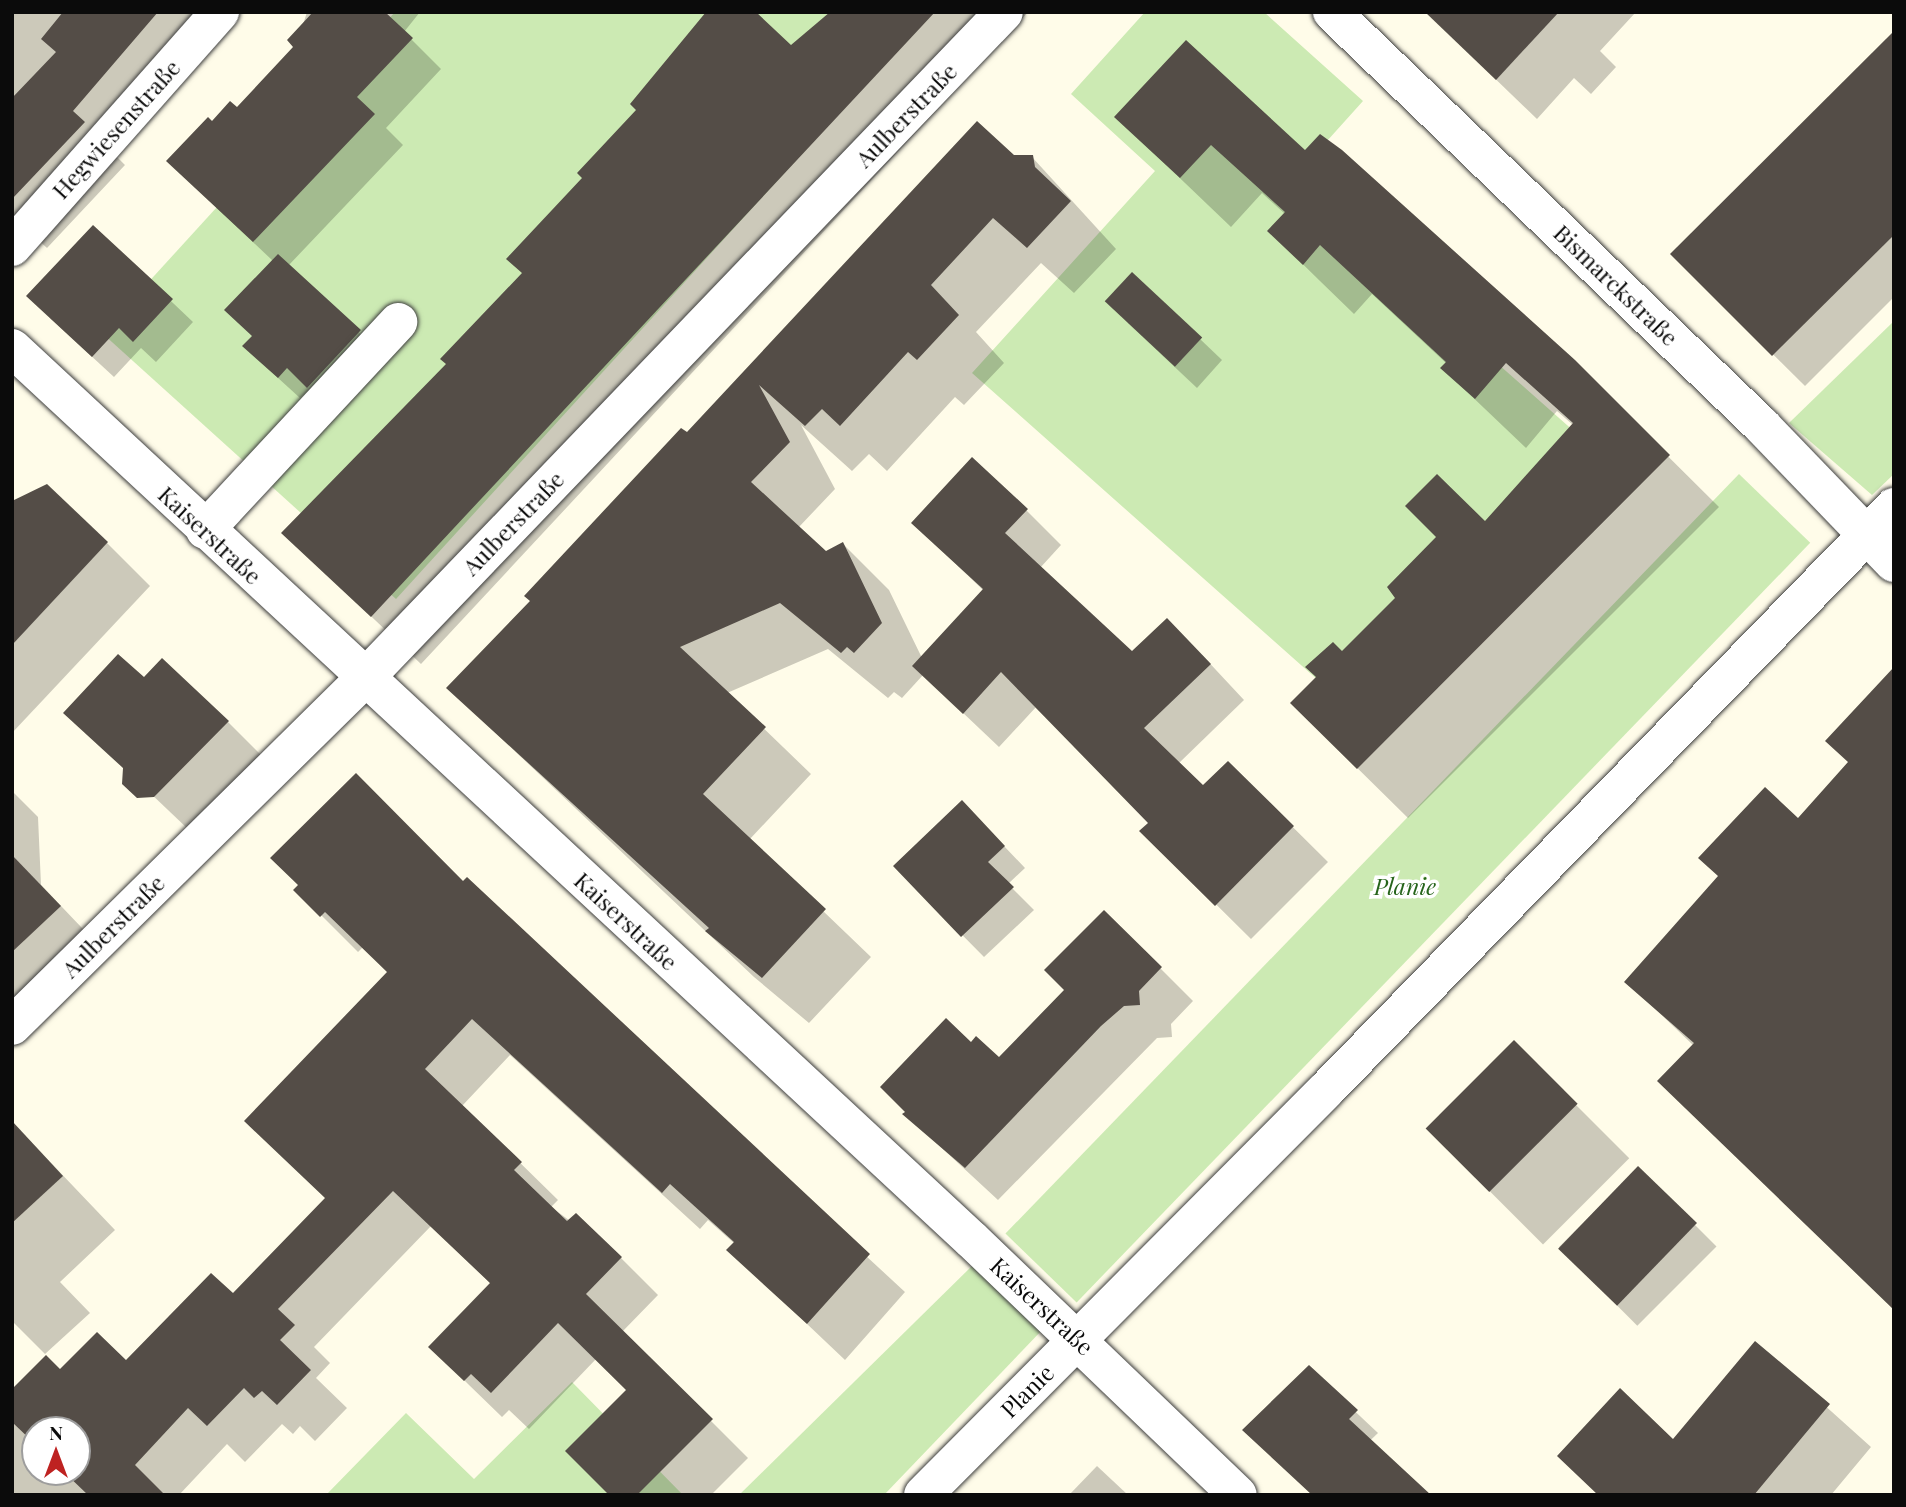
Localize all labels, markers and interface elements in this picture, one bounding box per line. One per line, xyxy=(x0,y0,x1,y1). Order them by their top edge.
street label: Hegwiesenstraße xyxy=(46,54,186,204)
street label: Aulberstraße xyxy=(850,57,962,173)
street label: Bismarckstraße xyxy=(1548,219,1684,351)
street label: Aulberstraße xyxy=(457,465,569,581)
street label: Kaiserstraße xyxy=(153,480,267,590)
street label: Kaiserstraße xyxy=(569,866,683,976)
street label: Aulberstraße xyxy=(56,869,170,983)
park label: Planie xyxy=(1374,872,1436,900)
street label: Kaiserstraße xyxy=(985,1251,1099,1361)
street label: Planie xyxy=(995,1359,1059,1423)
north arrow xyxy=(21,1416,91,1486)
text: N xyxy=(49,1419,63,1445)

